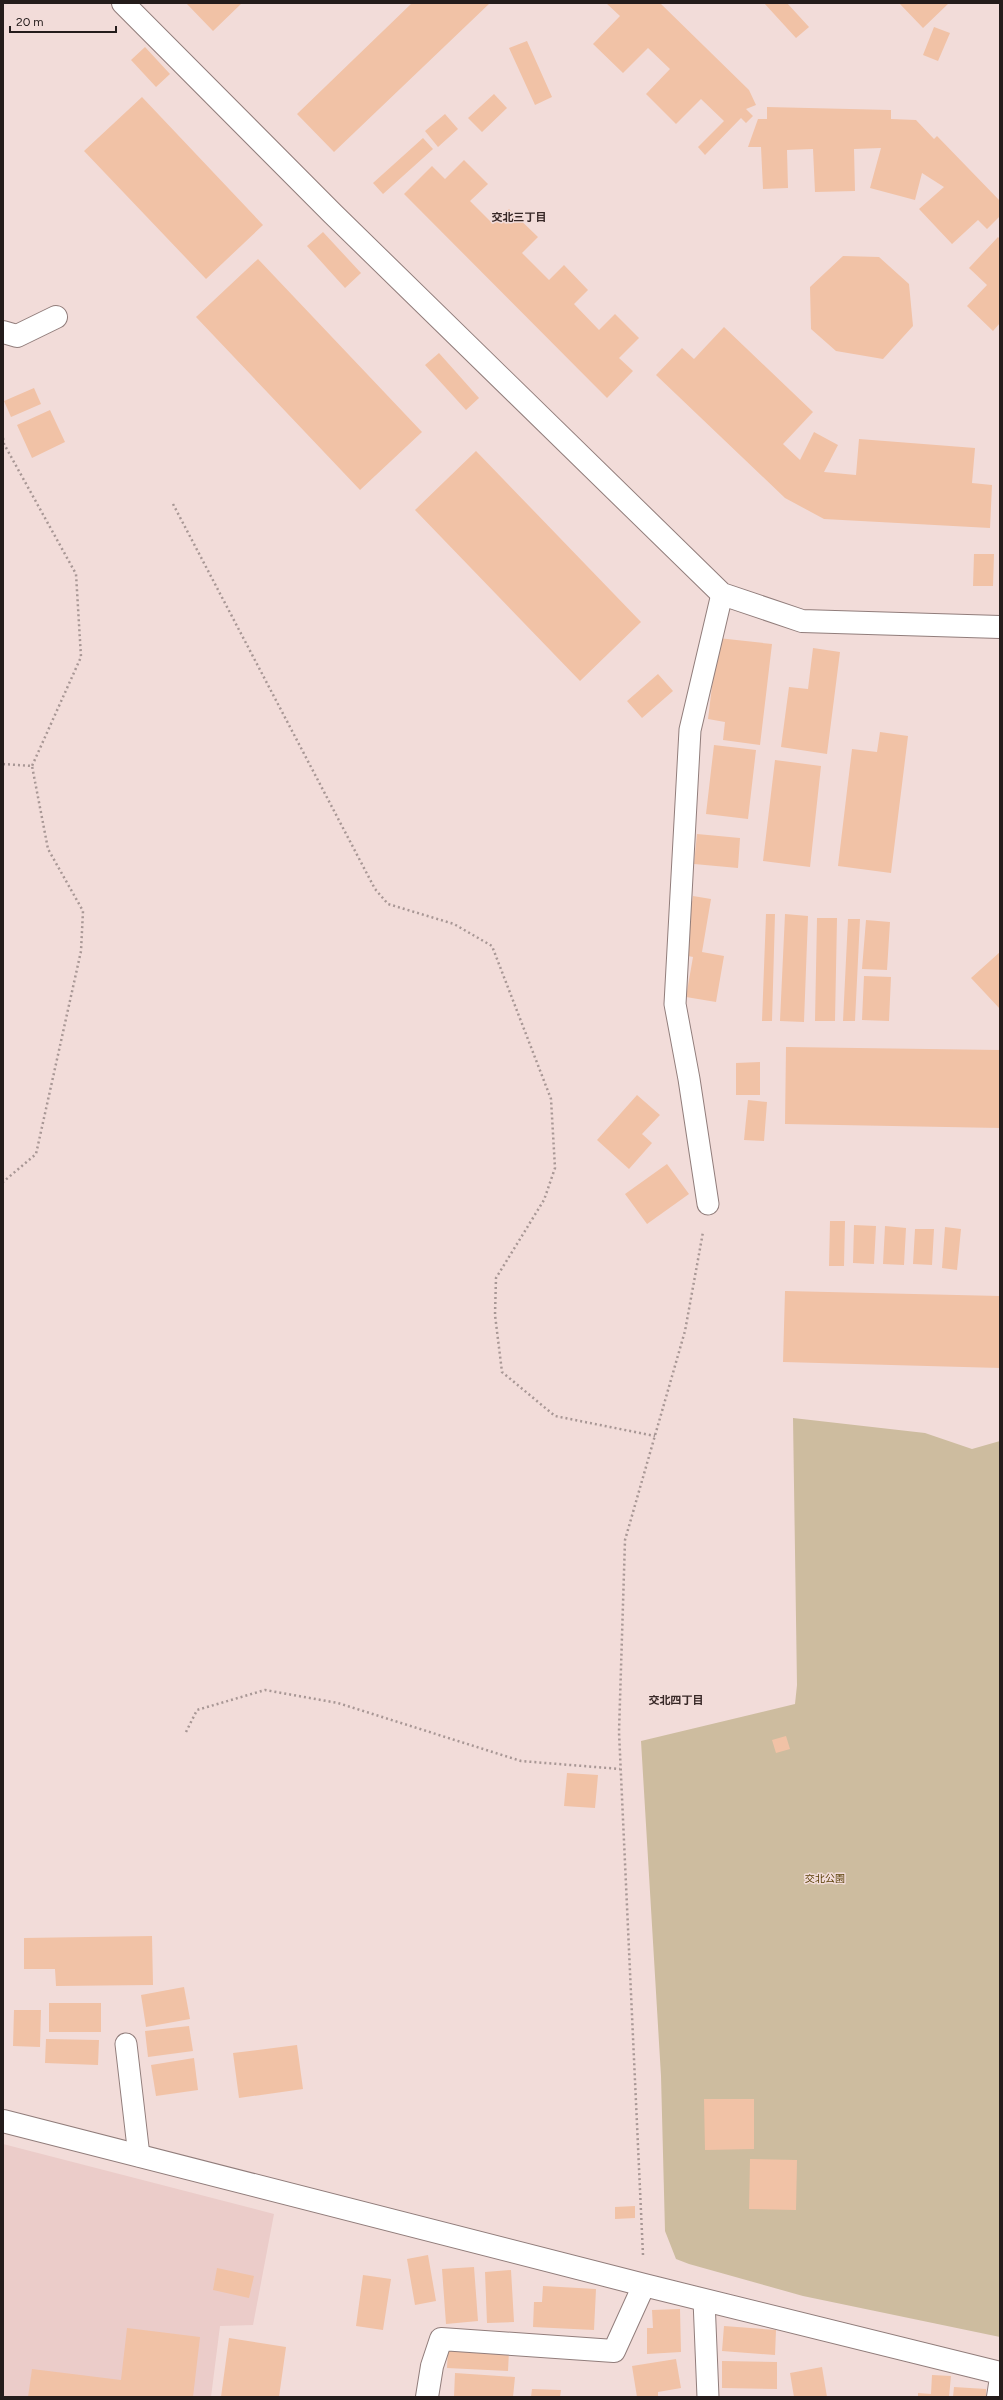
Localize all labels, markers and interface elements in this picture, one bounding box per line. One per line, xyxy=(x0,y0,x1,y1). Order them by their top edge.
scale bar xyxy=(10,8,116,34)
text: 20 m xyxy=(16,15,44,29)
district label: 交北三丁目 xyxy=(492,211,547,224)
district label: 交北四丁目 xyxy=(649,1694,704,1707)
park label: 交北公園 xyxy=(805,1872,845,1885)

